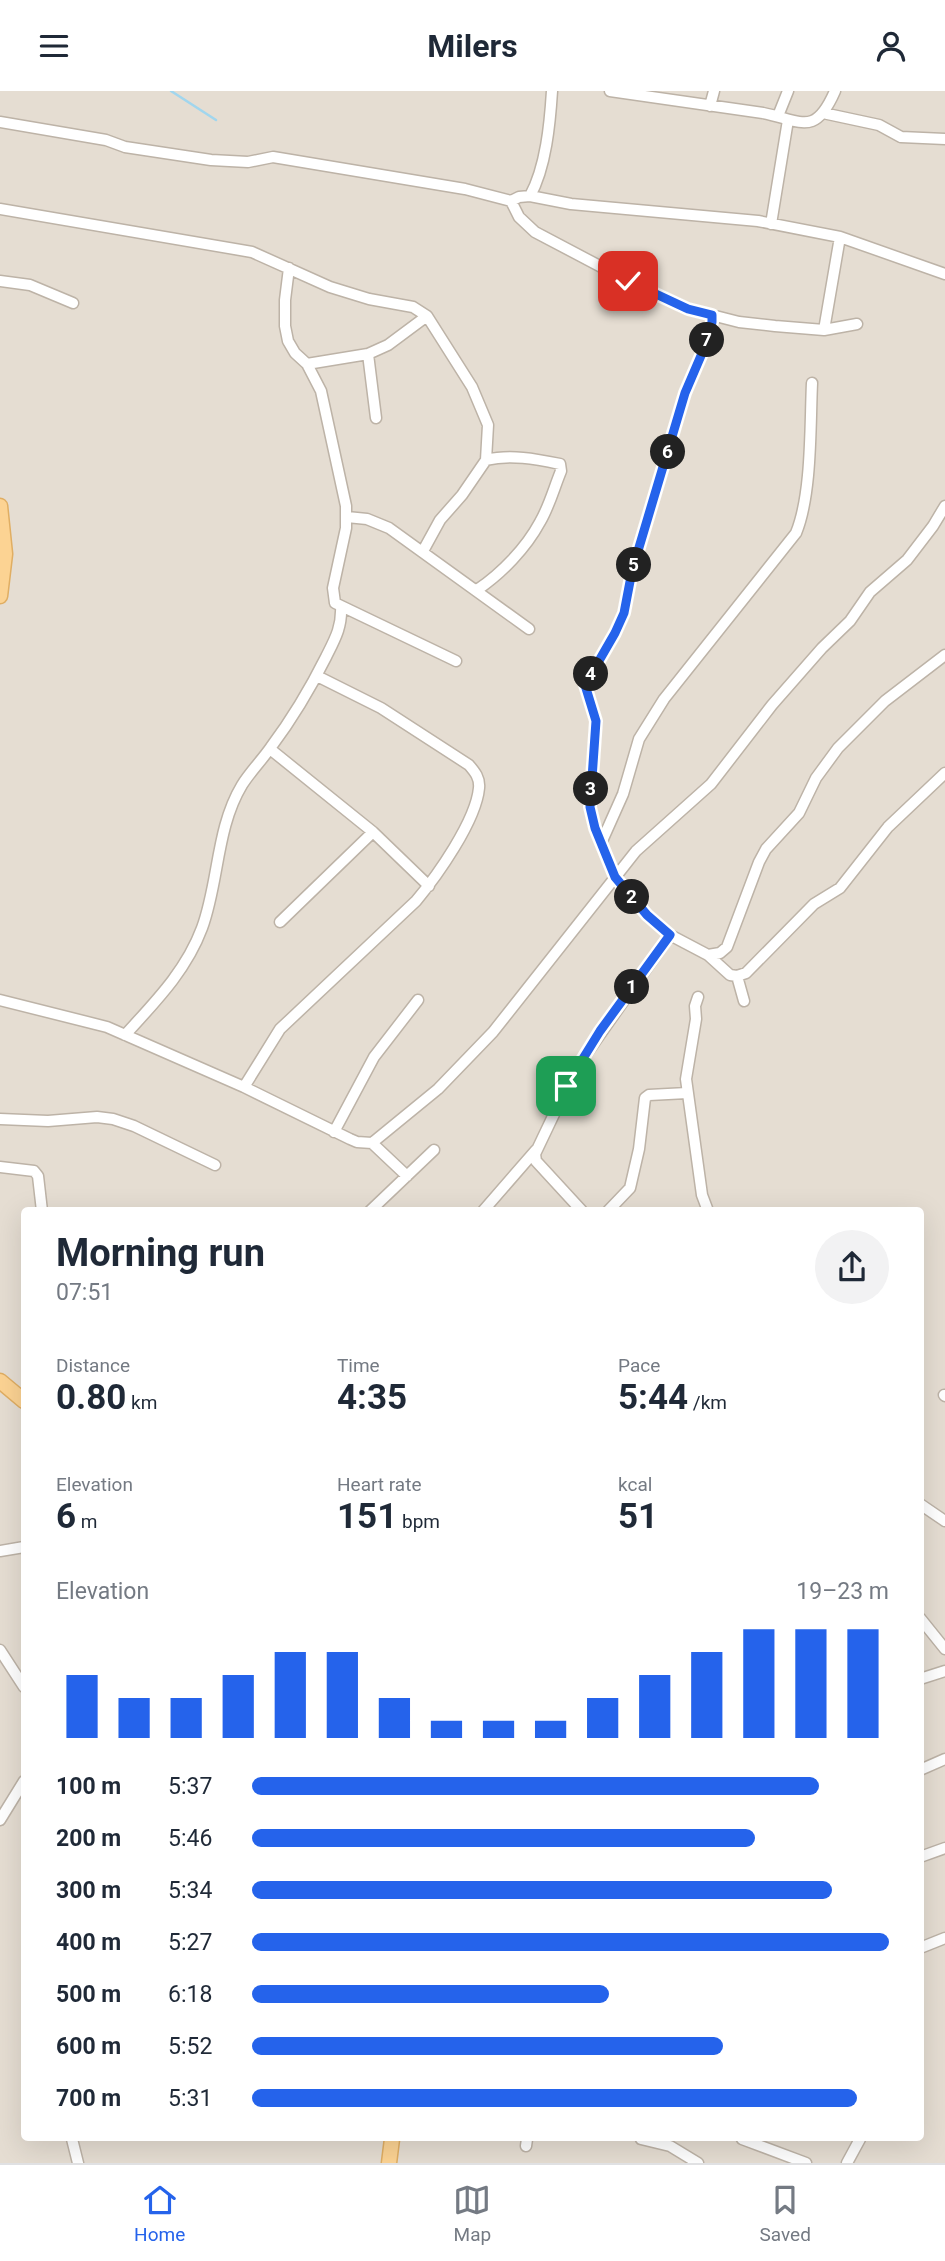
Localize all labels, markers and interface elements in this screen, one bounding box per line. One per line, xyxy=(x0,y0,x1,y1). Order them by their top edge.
icon: menu xyxy=(35,27,73,65)
text: Milers xyxy=(427,27,518,65)
icon: person xyxy=(872,27,910,65)
pin xyxy=(598,251,658,311)
icon: check xyxy=(609,262,647,300)
pin: 7 xyxy=(690,323,724,357)
text: 7 xyxy=(701,328,712,351)
pin: 6 xyxy=(650,435,686,469)
text: 6 xyxy=(662,440,673,463)
pin: 5 xyxy=(616,547,652,582)
text: 5 xyxy=(628,553,639,576)
pin: 4 xyxy=(574,657,608,691)
text: 4 xyxy=(585,662,596,685)
pin: 3 xyxy=(574,771,608,807)
text: 3 xyxy=(585,777,596,800)
pin: 2 xyxy=(614,879,650,915)
text: 2 xyxy=(626,885,637,908)
pin: 1 xyxy=(614,969,650,1005)
text: 1 xyxy=(626,975,637,998)
pin xyxy=(536,1056,596,1116)
icon: arrive xyxy=(547,1067,585,1105)
button: share xyxy=(815,1230,889,1304)
text: Morning run xyxy=(56,1231,265,1275)
text: 07:51 xyxy=(56,1279,113,1306)
text: Distance xyxy=(56,1354,130,1377)
text: Time xyxy=(337,1354,380,1377)
text: Pace xyxy=(618,1354,660,1377)
text: 0.80 xyxy=(56,1377,126,1418)
text: 4:35 xyxy=(337,1377,407,1418)
text: 5:44 xyxy=(618,1377,688,1418)
text: km xyxy=(126,1391,157,1414)
text: /km xyxy=(688,1391,727,1414)
text: Elevation xyxy=(56,1473,133,1496)
text: Heart rate xyxy=(337,1473,422,1496)
text: kcal xyxy=(618,1473,652,1496)
text: 6 xyxy=(56,1496,76,1537)
text: 151 xyxy=(337,1496,397,1537)
text: 51 xyxy=(618,1496,658,1537)
text: m xyxy=(76,1510,97,1533)
text: bpm xyxy=(397,1510,440,1533)
text: Elevation xyxy=(56,1578,149,1605)
text: 19–23 m xyxy=(796,1578,889,1605)
text: 100 m xyxy=(56,1773,121,1800)
text: 5:37 xyxy=(168,1773,212,1800)
text: 200 m xyxy=(56,1825,121,1852)
text: 5:46 xyxy=(168,1825,212,1852)
text: 300 m xyxy=(56,1877,121,1904)
text: 5:34 xyxy=(168,1877,212,1904)
text: 400 m xyxy=(56,1929,121,1956)
text: 5:27 xyxy=(168,1929,212,1956)
text: 500 m xyxy=(56,1981,121,2008)
text: 6:18 xyxy=(168,1981,212,2008)
text: 600 m xyxy=(56,2033,121,2060)
text: 5:52 xyxy=(168,2033,212,2060)
text: 700 m xyxy=(56,2085,121,2112)
text: 5:31 xyxy=(168,2085,212,2112)
tab: Home xyxy=(134,2181,185,2246)
tab: Map xyxy=(453,2181,491,2246)
tab: Saved xyxy=(760,2181,811,2246)

